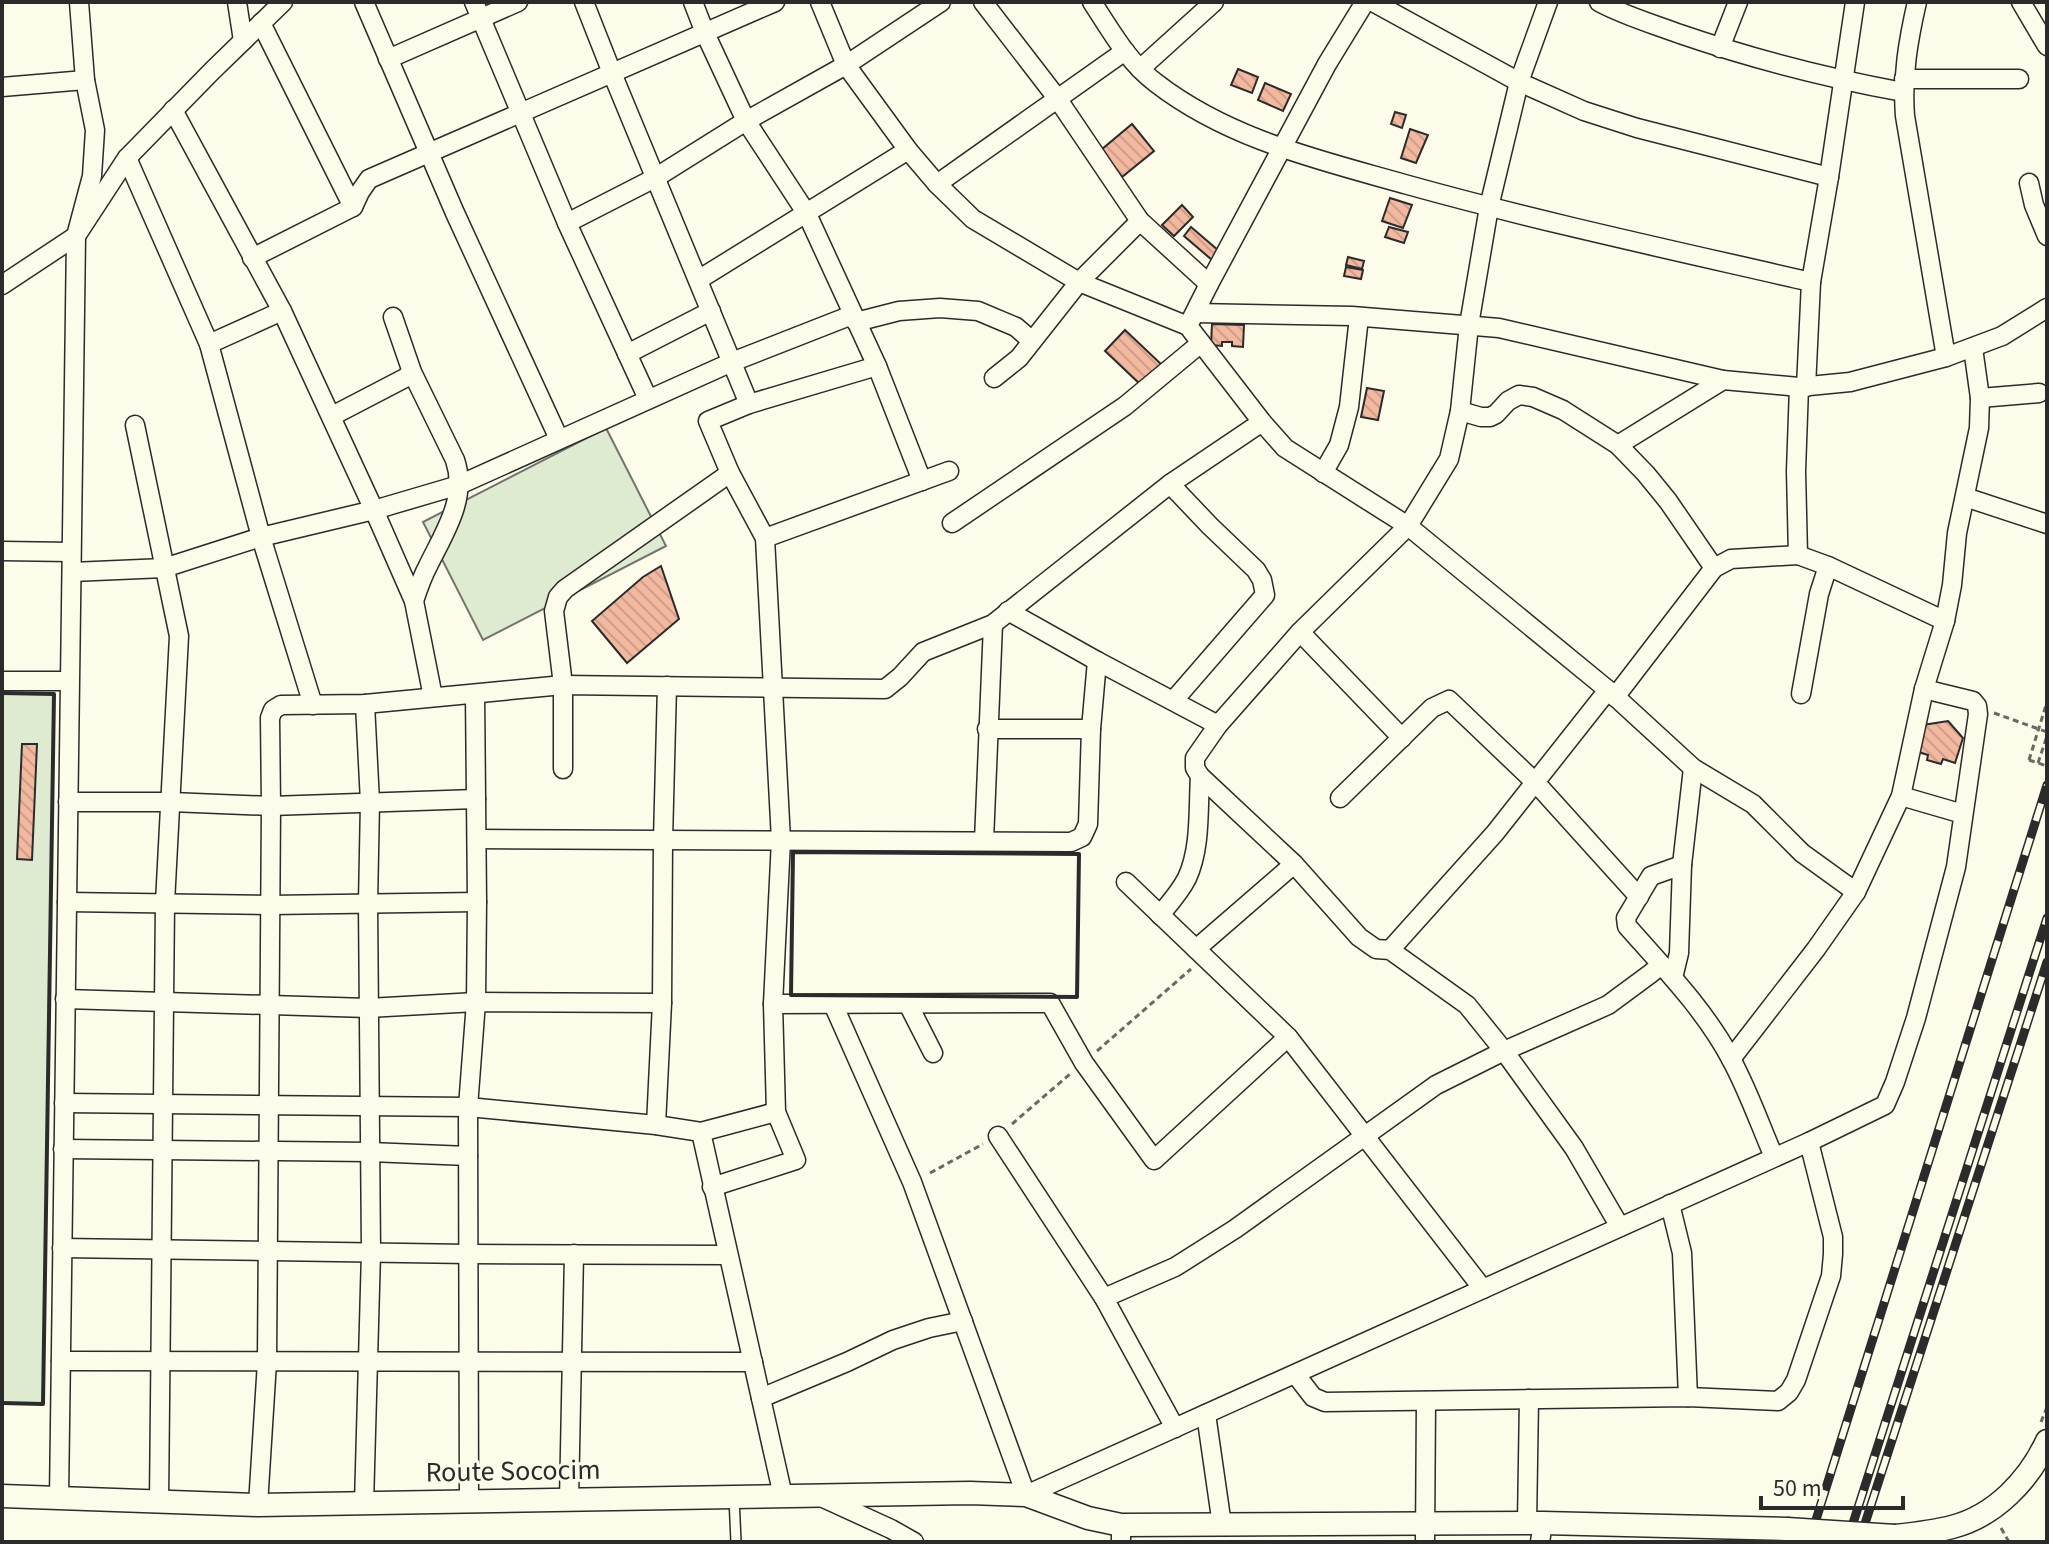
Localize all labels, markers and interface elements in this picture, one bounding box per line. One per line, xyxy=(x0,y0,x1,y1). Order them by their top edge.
street label: Route Sococim xyxy=(425,1449,601,1493)
scale bar xyxy=(1761,1460,1903,1510)
text: 50 m xyxy=(1773,1471,1822,1506)

